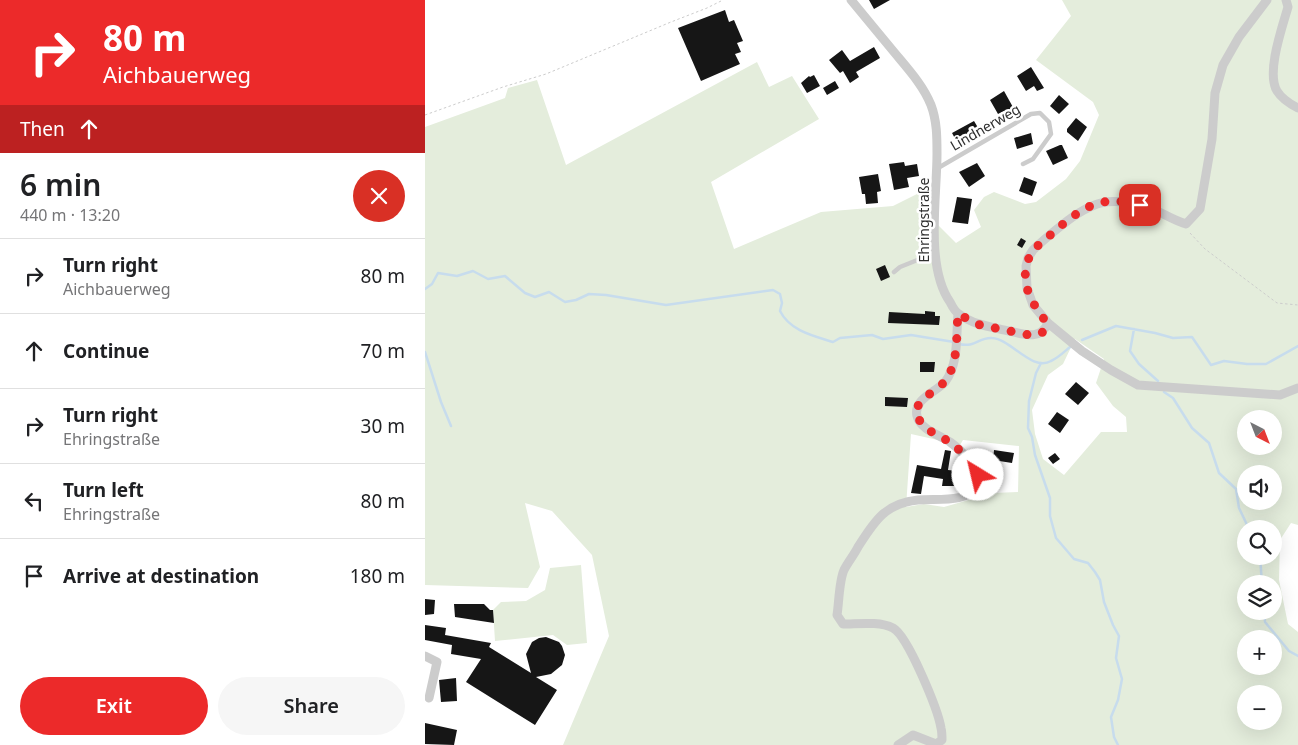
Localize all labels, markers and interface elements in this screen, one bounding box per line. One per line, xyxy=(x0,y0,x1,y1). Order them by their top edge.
text: 80 m xyxy=(103,14,186,61)
icon: right xyxy=(20,20,85,85)
text: Aichbauerweg xyxy=(103,59,251,89)
street label: Lindnerweg xyxy=(946,99,1024,155)
icon: ahead xyxy=(75,115,103,143)
text: Then xyxy=(20,116,65,142)
text: 6 min xyxy=(20,164,101,205)
button: close xyxy=(353,170,405,222)
street label: Ehringstraße xyxy=(914,177,933,262)
pin xyxy=(1119,184,1161,226)
icon: arrive xyxy=(1126,191,1154,219)
text: 440 m · 13:20 xyxy=(20,204,120,226)
text: Turn right xyxy=(63,252,158,278)
icon: right xyxy=(20,262,48,290)
text: 80 m xyxy=(361,263,405,289)
text: Aichbauerweg xyxy=(63,278,171,300)
icon: ahead xyxy=(20,337,48,365)
text: Continue xyxy=(63,338,149,364)
text: 70 m xyxy=(361,338,405,364)
text: Turn right xyxy=(63,402,158,428)
north arrow xyxy=(1237,410,1283,455)
map controls xyxy=(1237,410,1282,730)
icon: right xyxy=(20,412,48,440)
text: 30 m xyxy=(361,413,405,439)
text: Ehringstraße xyxy=(63,428,160,450)
position arrow xyxy=(951,448,1003,500)
button: sound xyxy=(1237,465,1282,510)
text: Turn left xyxy=(63,477,144,503)
icon: left xyxy=(20,487,48,515)
text: 80 m xyxy=(361,488,405,514)
text: Ehringstraße xyxy=(63,503,160,525)
button: search xyxy=(1237,520,1282,565)
icon: arrive xyxy=(20,562,48,590)
text: Arrive at destination xyxy=(63,563,259,589)
text: 180 m xyxy=(350,563,405,589)
button: layers xyxy=(1237,575,1282,620)
button: + xyxy=(1237,630,1282,675)
button: Exit xyxy=(20,677,208,735)
button: Share xyxy=(218,677,405,735)
button: − xyxy=(1237,685,1282,730)

